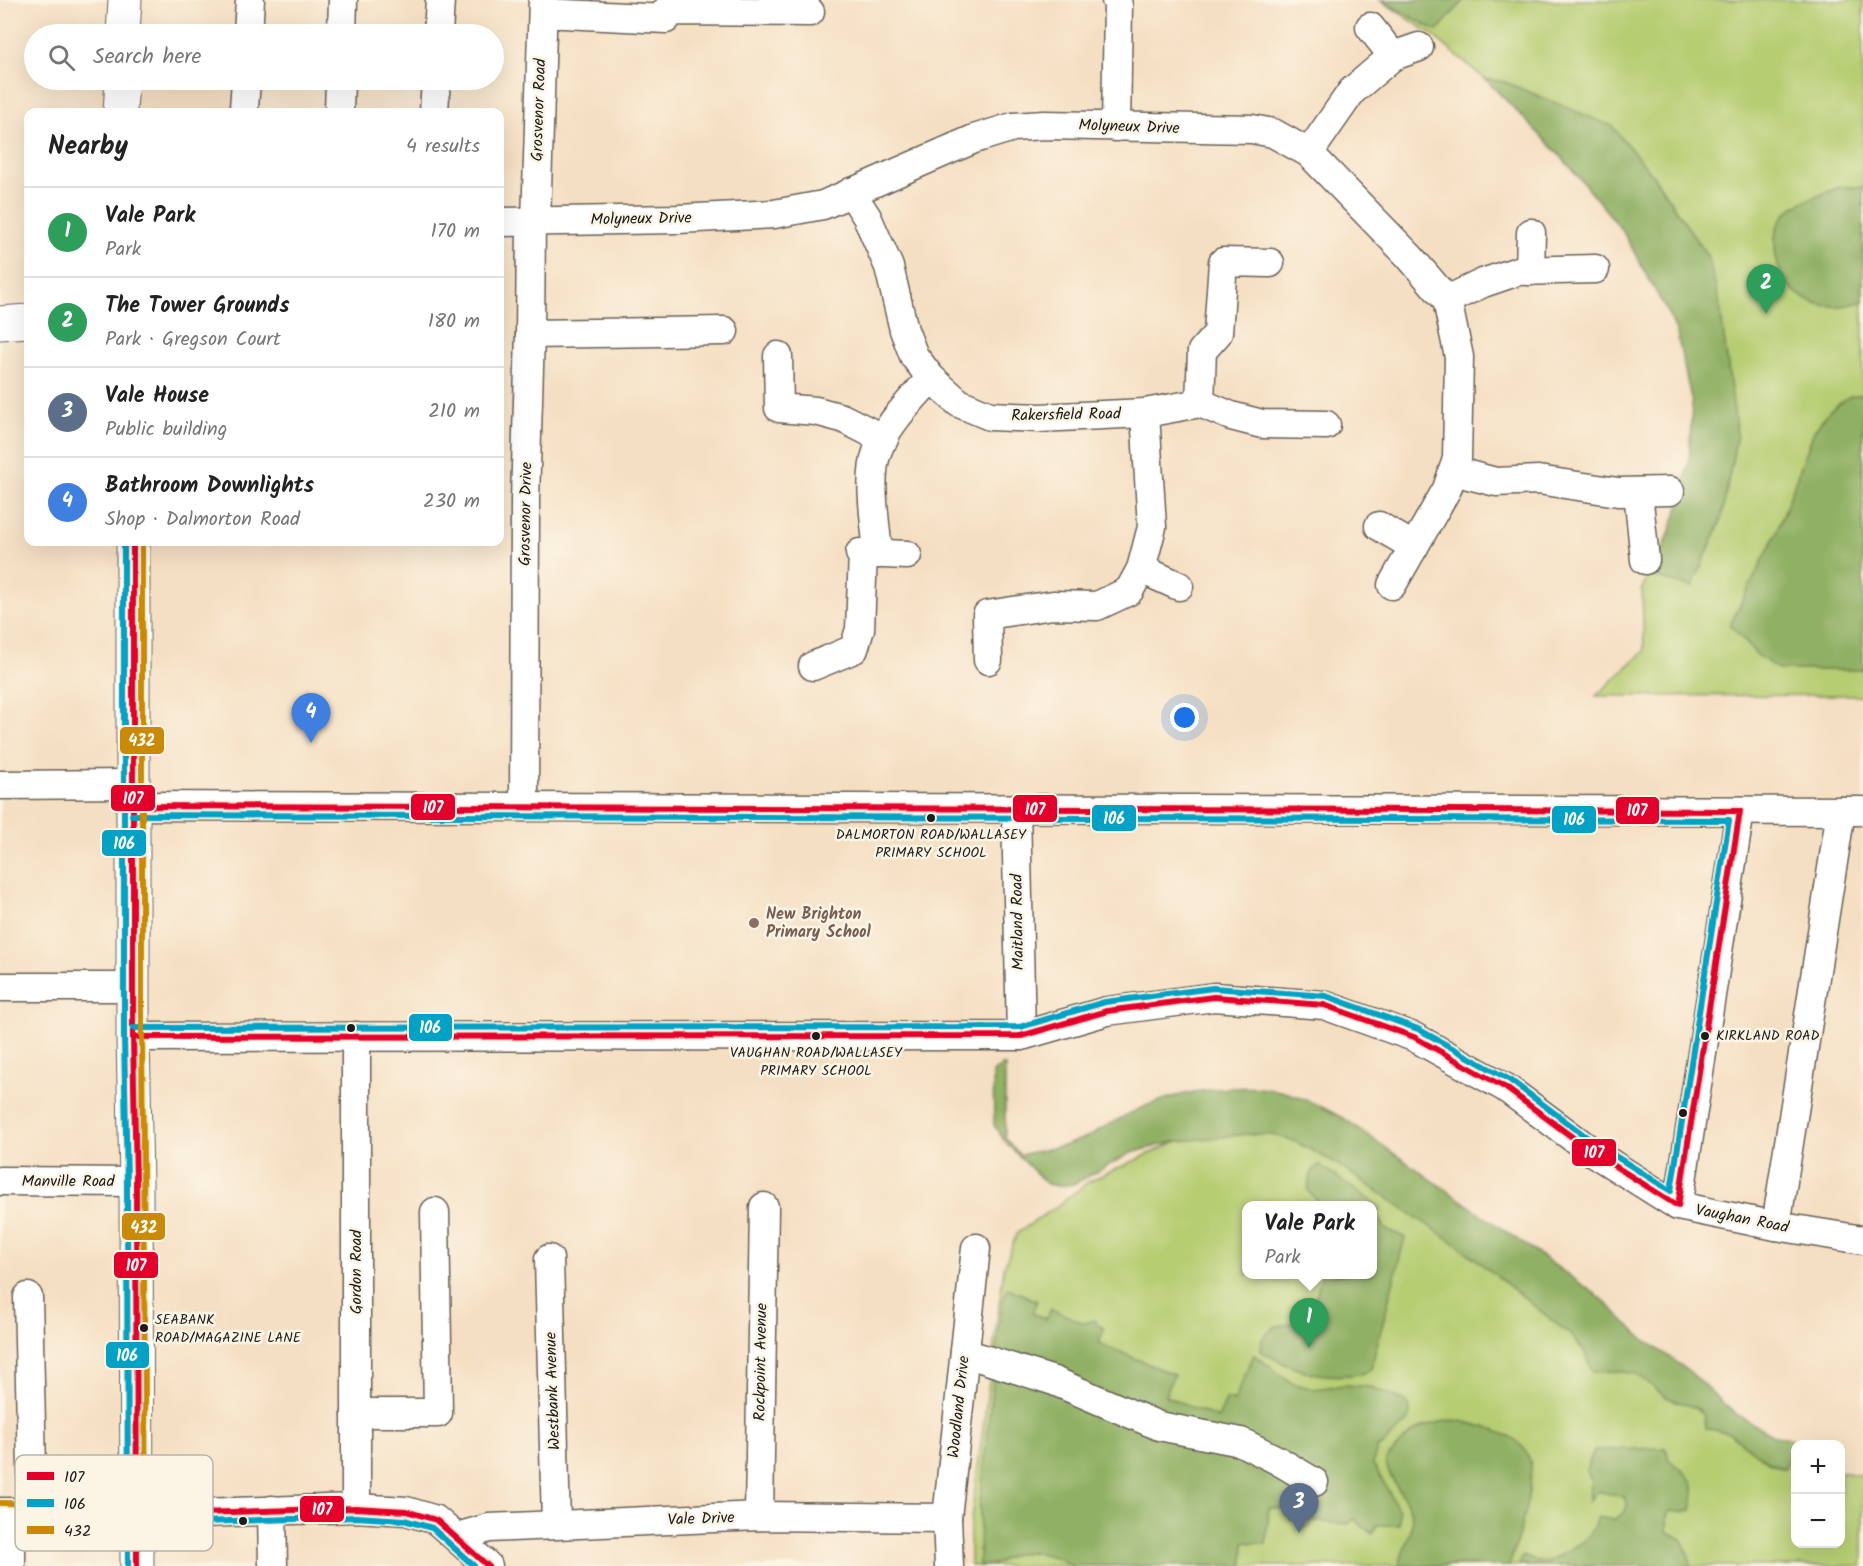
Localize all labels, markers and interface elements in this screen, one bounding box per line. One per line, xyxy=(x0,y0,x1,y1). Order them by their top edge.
search box xyxy=(24,24,504,90)
text: Search here xyxy=(93,40,201,75)
icon: search xyxy=(45,41,78,74)
street label: Grosvenor Road xyxy=(525,57,553,162)
street label: Molyneux Drive xyxy=(1078,113,1180,141)
text: Nearby xyxy=(48,126,128,168)
text: 4 results xyxy=(406,131,480,163)
text: Vale Park xyxy=(105,199,195,234)
street label: Molyneux Drive xyxy=(590,206,692,232)
text: 1 xyxy=(64,216,71,248)
text: 170 m xyxy=(431,216,480,248)
text: Park xyxy=(105,234,141,266)
pin: 2 xyxy=(1746,264,1786,314)
text: The Tower Grounds xyxy=(105,289,290,324)
text: 2 xyxy=(62,306,73,338)
text: 180 m xyxy=(428,306,480,338)
text: Park · Gregson Court xyxy=(105,324,281,356)
text: Vale House xyxy=(105,379,209,414)
text: 3 xyxy=(62,396,73,428)
text: 210 m xyxy=(428,396,480,428)
street label: Rakersfield Road xyxy=(1011,402,1122,428)
text: Public building xyxy=(105,414,227,446)
street label: Grosvenor Drive xyxy=(513,462,539,566)
text: Bathroom Downlights xyxy=(105,469,314,504)
text: 4 xyxy=(62,486,73,518)
text: 230 m xyxy=(423,486,480,518)
text: Shop · Dalmorton Road xyxy=(105,504,300,536)
pin: 4 xyxy=(292,694,330,743)
your location xyxy=(1170,703,1199,732)
line badge: 432 xyxy=(119,726,165,755)
text: 432 xyxy=(129,729,155,754)
line badge: 107 xyxy=(110,784,156,812)
text: 107 xyxy=(123,787,144,812)
line badge: 107 xyxy=(410,793,456,821)
line badge: 107 xyxy=(1012,794,1058,823)
text: 107 xyxy=(423,796,444,821)
line badge: 107 xyxy=(1615,796,1660,825)
text: 107 xyxy=(1025,798,1046,823)
text: 107 xyxy=(1627,799,1648,824)
line badge: 106 xyxy=(1091,804,1137,832)
line badge: 106 xyxy=(1551,805,1597,834)
text: 106 xyxy=(1103,807,1125,832)
text: 106 xyxy=(1563,808,1585,833)
marker: DALMORTON ROAD/WALLASEY PRIMARY SCHOOL xyxy=(925,812,937,824)
place label: DALMORTON ROAD/WALLASEY PRIMARY SCHOOL xyxy=(836,824,1027,864)
line badge: 106 xyxy=(101,829,147,857)
text: 106 xyxy=(113,832,135,857)
street label: Maitland Road xyxy=(1005,872,1031,970)
place label: New Brighton Primary School xyxy=(766,902,872,945)
marker: New Brighton Primary School xyxy=(747,916,761,930)
line badge: 106 xyxy=(408,1013,453,1042)
text: 106 xyxy=(419,1016,441,1041)
unlabelled marker xyxy=(345,1022,357,1034)
place label: KIRKLAND ROAD xyxy=(1716,1025,1820,1047)
marker: VAUGHAN ROAD/WALLASEY PRIMARY SCHOOL xyxy=(810,1030,822,1042)
marker: KIRKLAND ROAD xyxy=(1699,1030,1711,1042)
place label: VAUGHAN ROAD/WALLASEY PRIMARY SCHOOL xyxy=(730,1042,903,1082)
unlabelled marker xyxy=(1677,1107,1689,1119)
line badge: 107 xyxy=(1571,1138,1617,1167)
text: 107 xyxy=(1584,1141,1605,1166)
street label: Manville Road xyxy=(22,1169,115,1194)
street label: Vaughan Road xyxy=(1693,1198,1792,1240)
popup xyxy=(1242,1201,1377,1279)
text: Vale Park xyxy=(1264,1207,1355,1242)
line badge: 432 xyxy=(121,1212,166,1241)
text: 432 xyxy=(131,1216,157,1241)
street label: Gordon Road xyxy=(344,1229,369,1314)
text: Park xyxy=(1264,1242,1301,1274)
line badge: 107 xyxy=(113,1251,159,1279)
text: 107 xyxy=(126,1254,147,1279)
pin: 1 xyxy=(1290,1298,1328,1348)
street label: Rockpoint Avenue xyxy=(747,1303,775,1421)
place label: SEABANK ROAD/MAGAZINE LANE xyxy=(155,1309,302,1349)
marker: SEABANK ROAD/MAGAZINE LANE xyxy=(138,1322,150,1334)
street label: Westbank Avenue xyxy=(538,1332,568,1450)
line badge: 106 xyxy=(105,1341,150,1369)
text: 106 xyxy=(116,1344,138,1369)
street label: Woodland Drive xyxy=(941,1355,977,1459)
map controls xyxy=(1791,1440,1845,1548)
button: + xyxy=(1791,1440,1845,1494)
legend xyxy=(15,1455,213,1551)
text: 107 xyxy=(64,1465,85,1490)
pin: 3 xyxy=(1280,1484,1318,1533)
text: 106 xyxy=(64,1492,86,1517)
button: − xyxy=(1791,1494,1845,1548)
line badge: 107 xyxy=(299,1495,345,1523)
text: 107 xyxy=(312,1498,333,1523)
street label: Vale Drive xyxy=(667,1505,735,1533)
unlabelled marker xyxy=(237,1515,249,1527)
text: 432 xyxy=(64,1519,91,1544)

